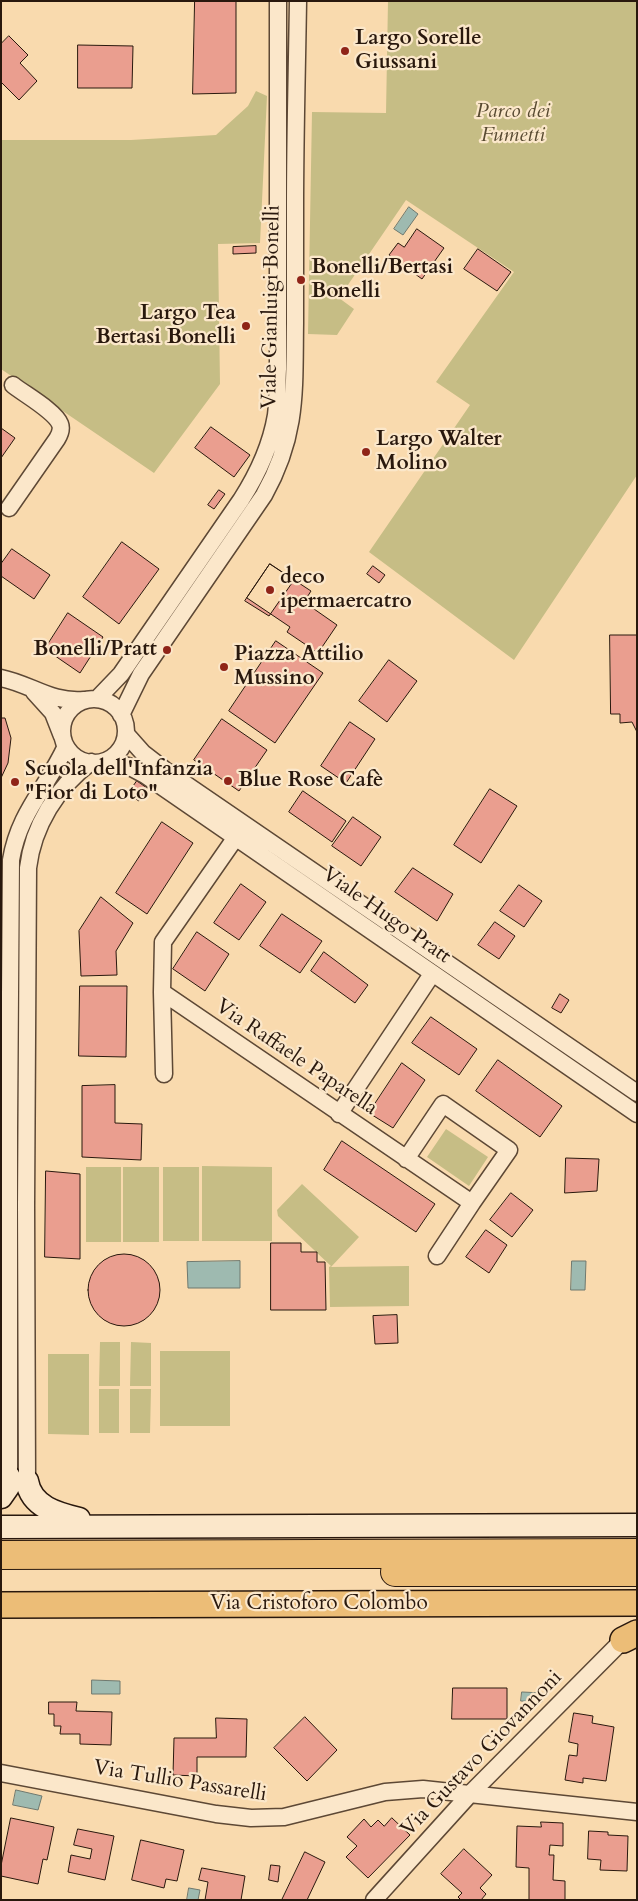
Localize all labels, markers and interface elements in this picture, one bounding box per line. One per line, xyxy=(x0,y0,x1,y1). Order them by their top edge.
place label: Largo Sorelle Giussani xyxy=(355,26,482,76)
marker: Largo Sorelle Giussani xyxy=(339,45,351,57)
park label: Parco dei Fumetti xyxy=(476,99,550,149)
street label: Viale Gianluigi Bonelli xyxy=(258,205,286,409)
place label: Bonelli/Bertasi Bonelli xyxy=(311,255,453,305)
marker: Bonelli/Bertasi Bonelli xyxy=(295,274,307,286)
place label: Largo Tea Bertasi Bonelli xyxy=(96,301,236,351)
marker: Largo Tea Bertasi Bonelli xyxy=(240,320,252,332)
place label: Largo Walter Molino xyxy=(376,427,502,477)
marker: Largo Walter Molino xyxy=(360,446,372,458)
place label: deco ipermaercatro xyxy=(280,565,412,615)
marker: deco ipermaercatro xyxy=(264,584,276,596)
place label: Bonelli/Pratt xyxy=(33,637,157,663)
place label: Piazza Attilio Mussino xyxy=(234,642,363,692)
marker: Bonelli/Pratt xyxy=(161,644,173,656)
marker: Piazza Attilio Mussino xyxy=(218,661,230,673)
place label: Scuola dell'Infanzia "Fior di Loto" xyxy=(25,757,213,807)
place label: Blue Rose Cafè xyxy=(238,768,384,794)
marker: Blue Rose Cafè xyxy=(222,775,234,787)
marker: Scuola dell'Infanzia "Fior di Loto" xyxy=(9,776,21,788)
street label: Viale Hugo Pratt xyxy=(317,862,455,970)
street label: Via Raffaele Paparella xyxy=(210,994,382,1122)
street label: Via Cristoforo Colombo xyxy=(210,1591,428,1617)
street label: Via Gustavo Giovannoni xyxy=(396,1666,568,1842)
street label: Via Tullio Passarelli xyxy=(92,1756,268,1808)

